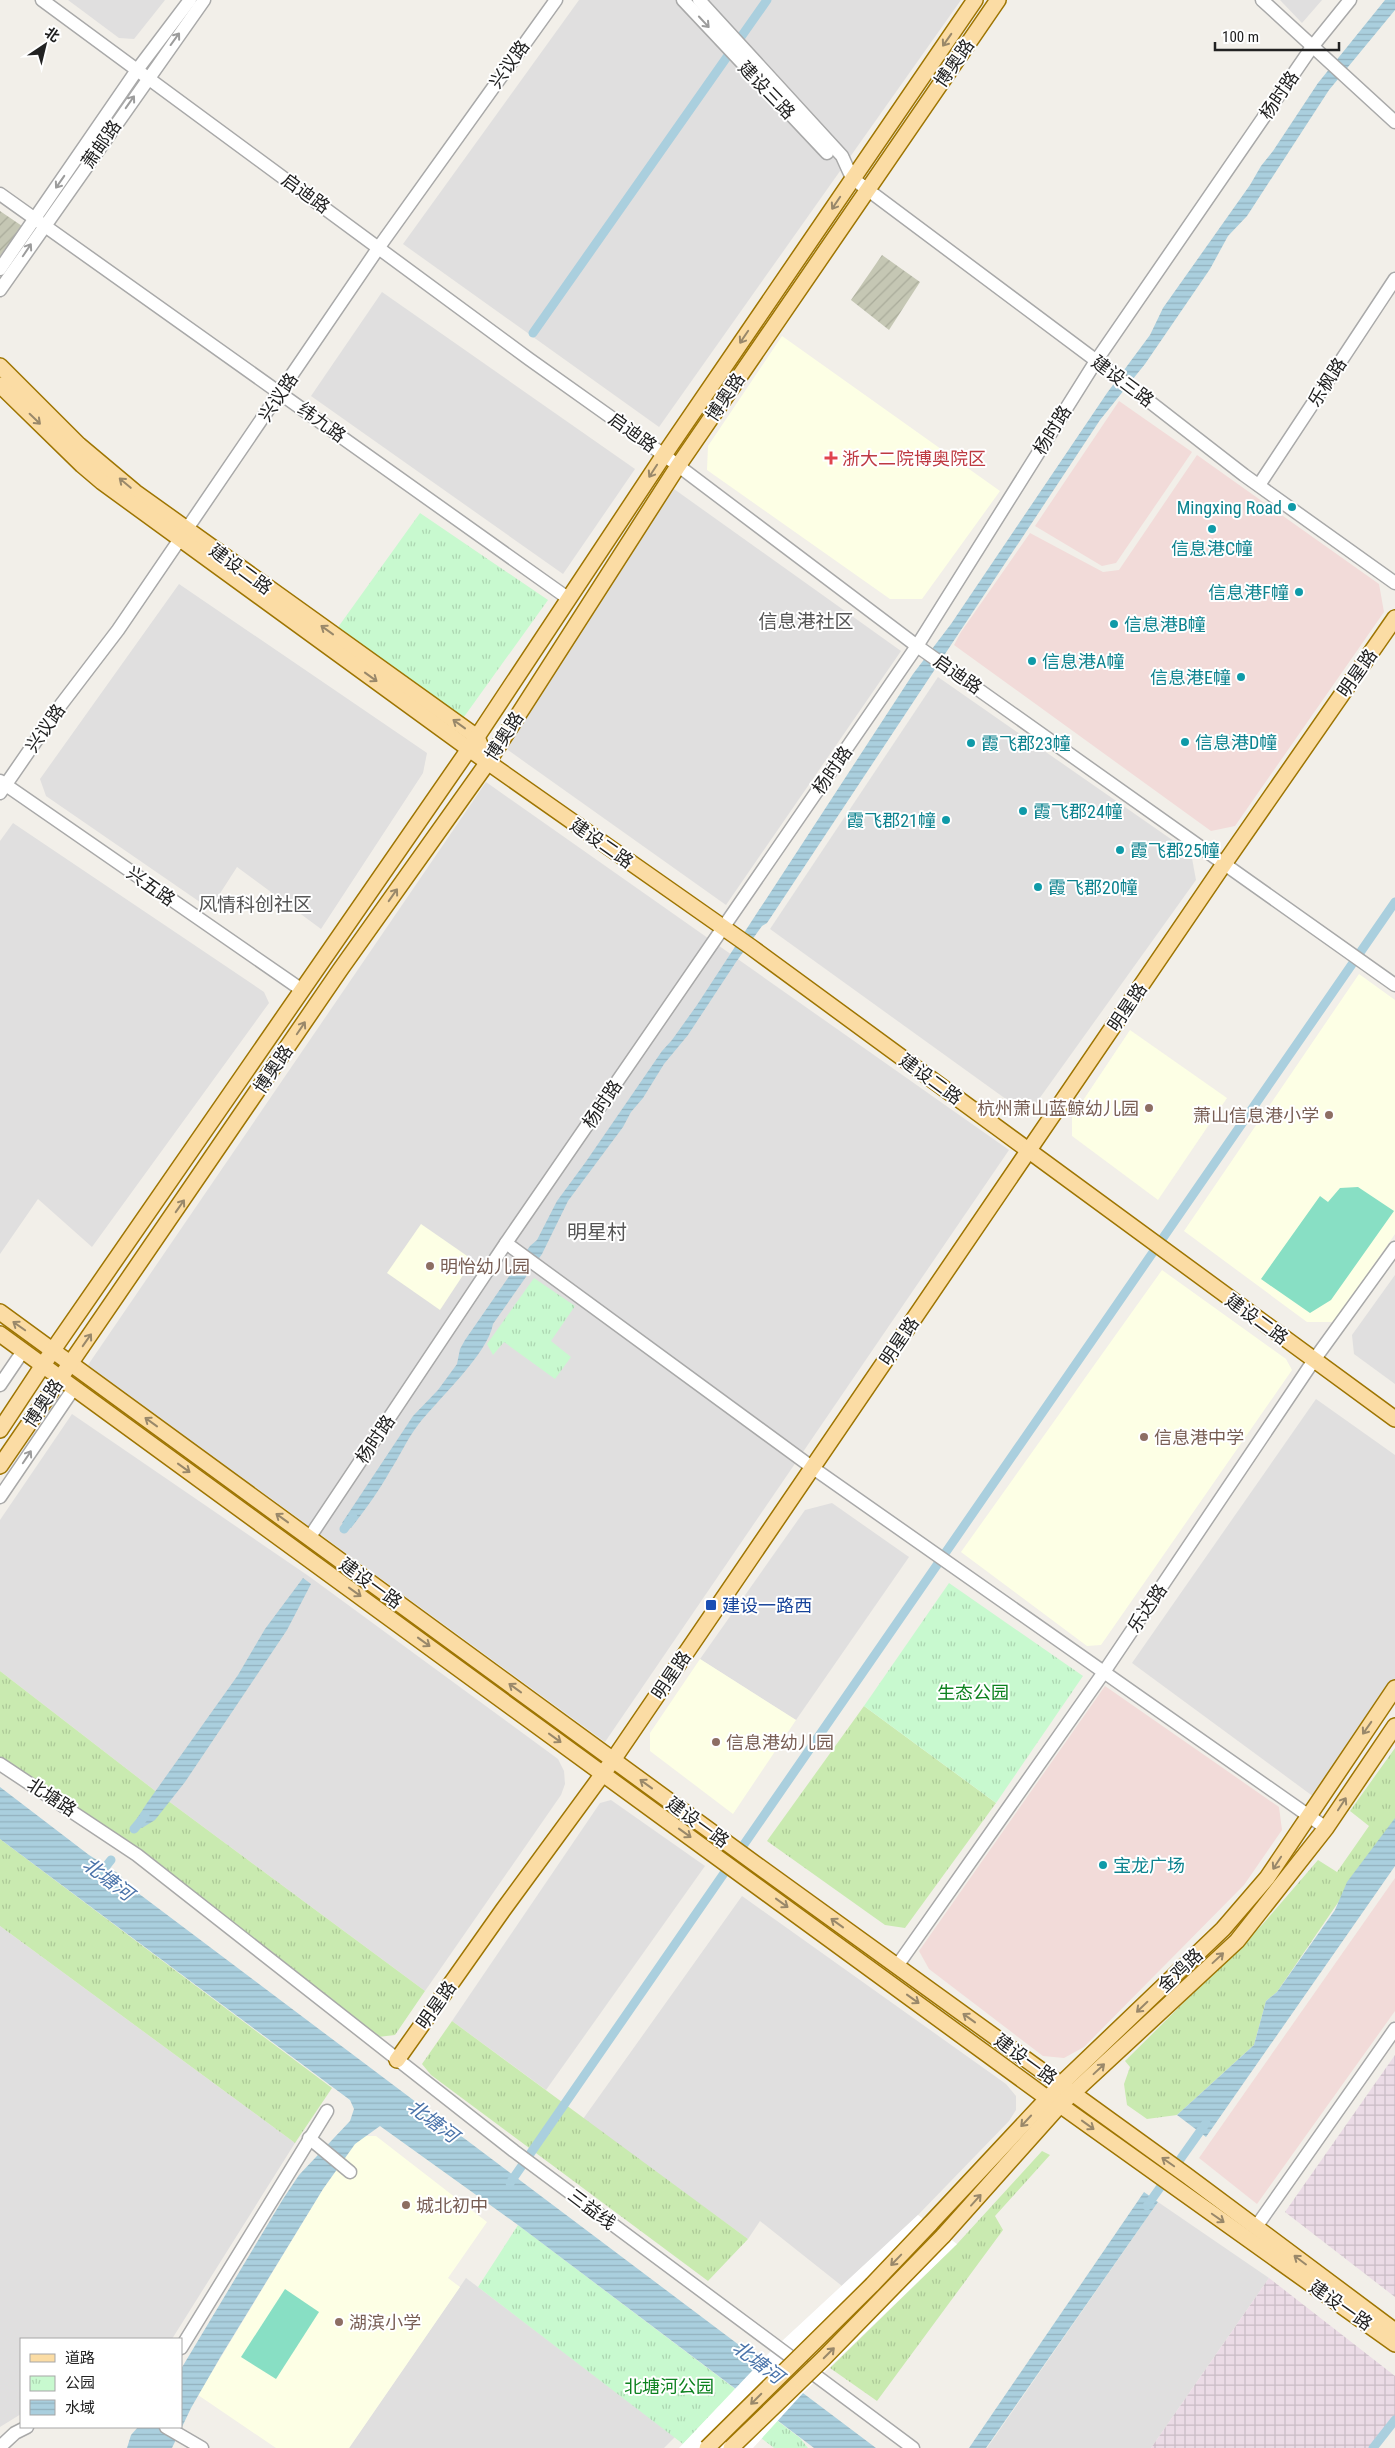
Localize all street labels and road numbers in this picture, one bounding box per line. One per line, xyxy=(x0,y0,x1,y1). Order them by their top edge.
street label: 博奥路 xyxy=(930,35,978,91)
street label: 兴议路 xyxy=(485,36,533,92)
street label: 建设三路 xyxy=(734,57,800,123)
street label: 杨时路 xyxy=(1255,67,1303,123)
street label: 萧邮路 xyxy=(77,116,125,172)
street label: 启迪路 xyxy=(278,169,334,217)
street label: 建设三路 xyxy=(1088,351,1158,411)
street label: 乐枫路 xyxy=(1303,354,1351,410)
street label: 兴议路 xyxy=(254,369,302,425)
street label: 博奥路 xyxy=(701,369,749,425)
street label: 纬九路 xyxy=(294,398,350,446)
street label: 杨时路 xyxy=(1029,402,1075,458)
street label: 启迪路 xyxy=(605,408,661,456)
street label: 建设二路 xyxy=(206,539,276,599)
street label: 明星路 xyxy=(1333,645,1381,701)
street label: 启迪路 xyxy=(930,650,986,698)
street label: 兴议路 xyxy=(21,700,69,756)
street label: 博奥路 xyxy=(480,708,528,764)
street label: 杨时路 xyxy=(808,742,856,798)
street label: 建设二路 xyxy=(566,814,638,872)
street label: 兴五路 xyxy=(123,862,179,910)
street label: 明星路 xyxy=(1103,979,1151,1035)
street label: 博奥路 xyxy=(249,1041,297,1097)
street label: 建设二路 xyxy=(896,1049,966,1109)
street label: 杨时路 xyxy=(578,1076,626,1132)
street label: 建设二路 xyxy=(1222,1289,1292,1349)
street label: 明星路 xyxy=(875,1313,923,1369)
street label: 博奥路 xyxy=(19,1375,67,1431)
street label: 杨时路 xyxy=(351,1411,399,1467)
street label: 建设一路 xyxy=(336,1553,406,1613)
street label: 乐达路 xyxy=(1123,1580,1171,1636)
street label: 明星路 xyxy=(647,1647,695,1703)
street label: 北塘路 xyxy=(24,1773,80,1821)
street label: 建设一路 xyxy=(663,1792,733,1852)
street label: 金鸡路 xyxy=(1153,1944,1207,1996)
street label: 明星路 xyxy=(412,1977,460,2033)
street label: 建设一路 xyxy=(991,2029,1061,2089)
street label: 三益线 xyxy=(564,2184,620,2234)
street label: 建设一路 xyxy=(1305,2276,1377,2334)

